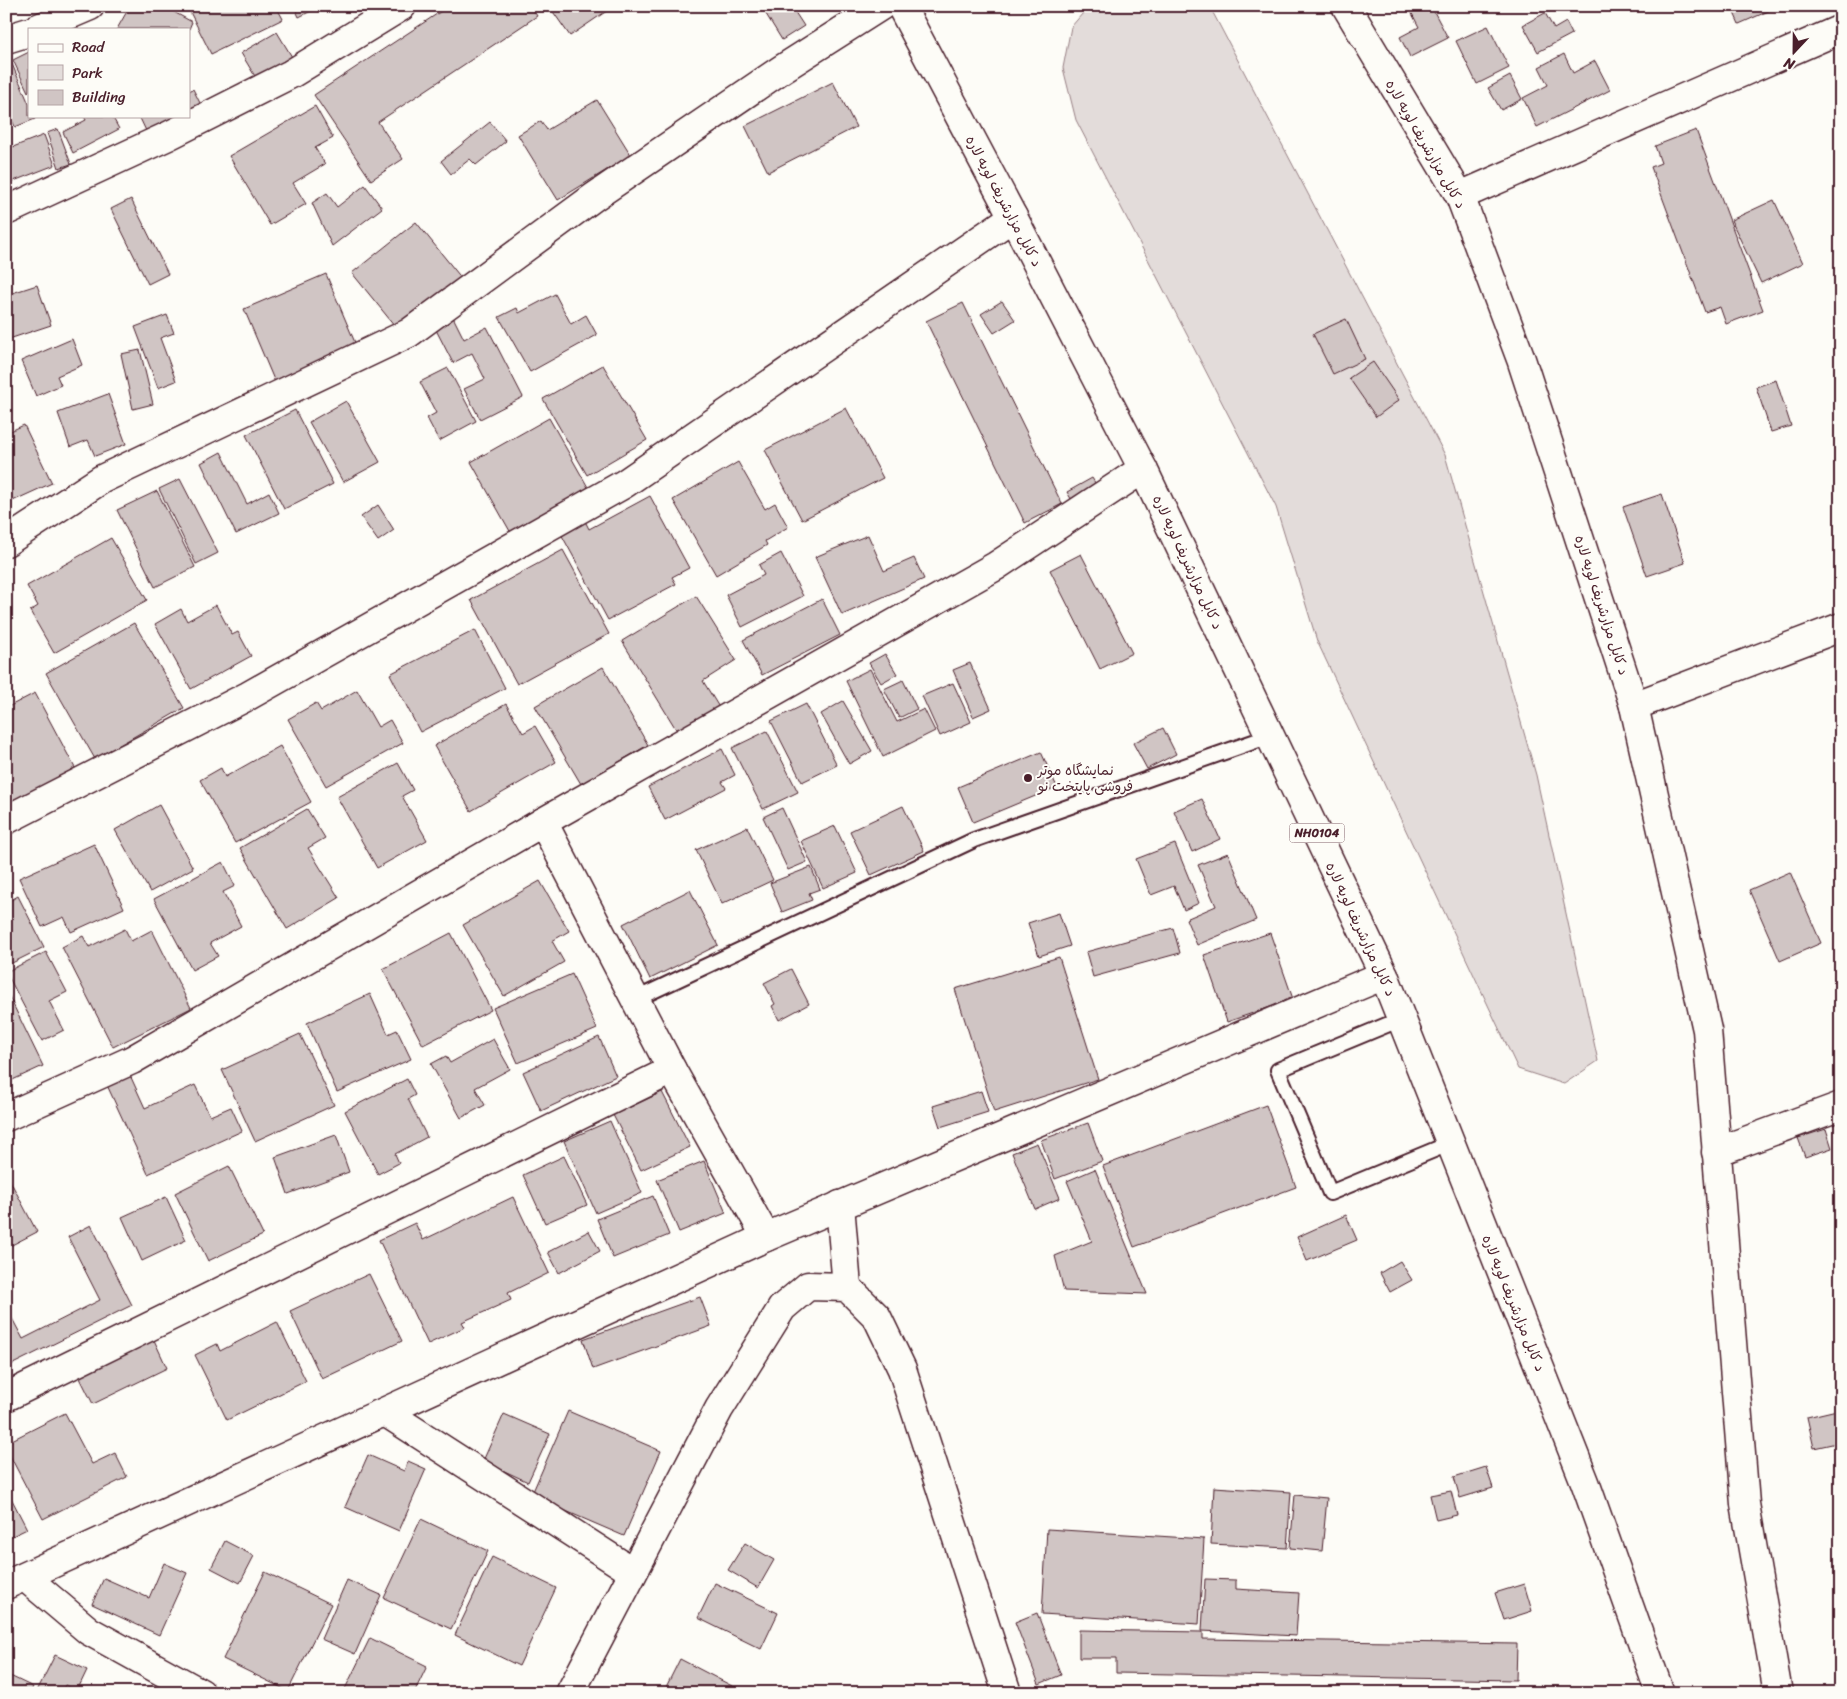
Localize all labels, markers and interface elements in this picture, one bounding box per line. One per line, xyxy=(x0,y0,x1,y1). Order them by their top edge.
legend xyxy=(28,28,190,118)
north arrow xyxy=(1770,28,1820,78)
text: Road xyxy=(72,34,105,60)
text: N xyxy=(1780,50,1799,77)
text: Park xyxy=(72,60,103,86)
street label: د کابل مزارشریف لویه لاره xyxy=(1378,75,1473,214)
text: Building xyxy=(72,84,126,110)
street label: د کابل مزارشریف لویه لاره xyxy=(958,131,1049,272)
street label: د کابل مزارشریف لویه لاره xyxy=(1145,491,1230,634)
street label: د کابل مزارشریف لویه لاره xyxy=(1567,532,1636,678)
place label: نمایشگاه موتر فروشی پایتخت نو xyxy=(1037,758,1133,799)
marker: نمایشگاه موتر فروشی پایتخت نو xyxy=(1022,772,1034,784)
road number: NH0104 xyxy=(1290,824,1344,842)
street label: د کابل مزارشریف لویه لاره xyxy=(1318,858,1403,1001)
street label: د کابل مزارشریف لویه لاره xyxy=(1475,1231,1552,1376)

